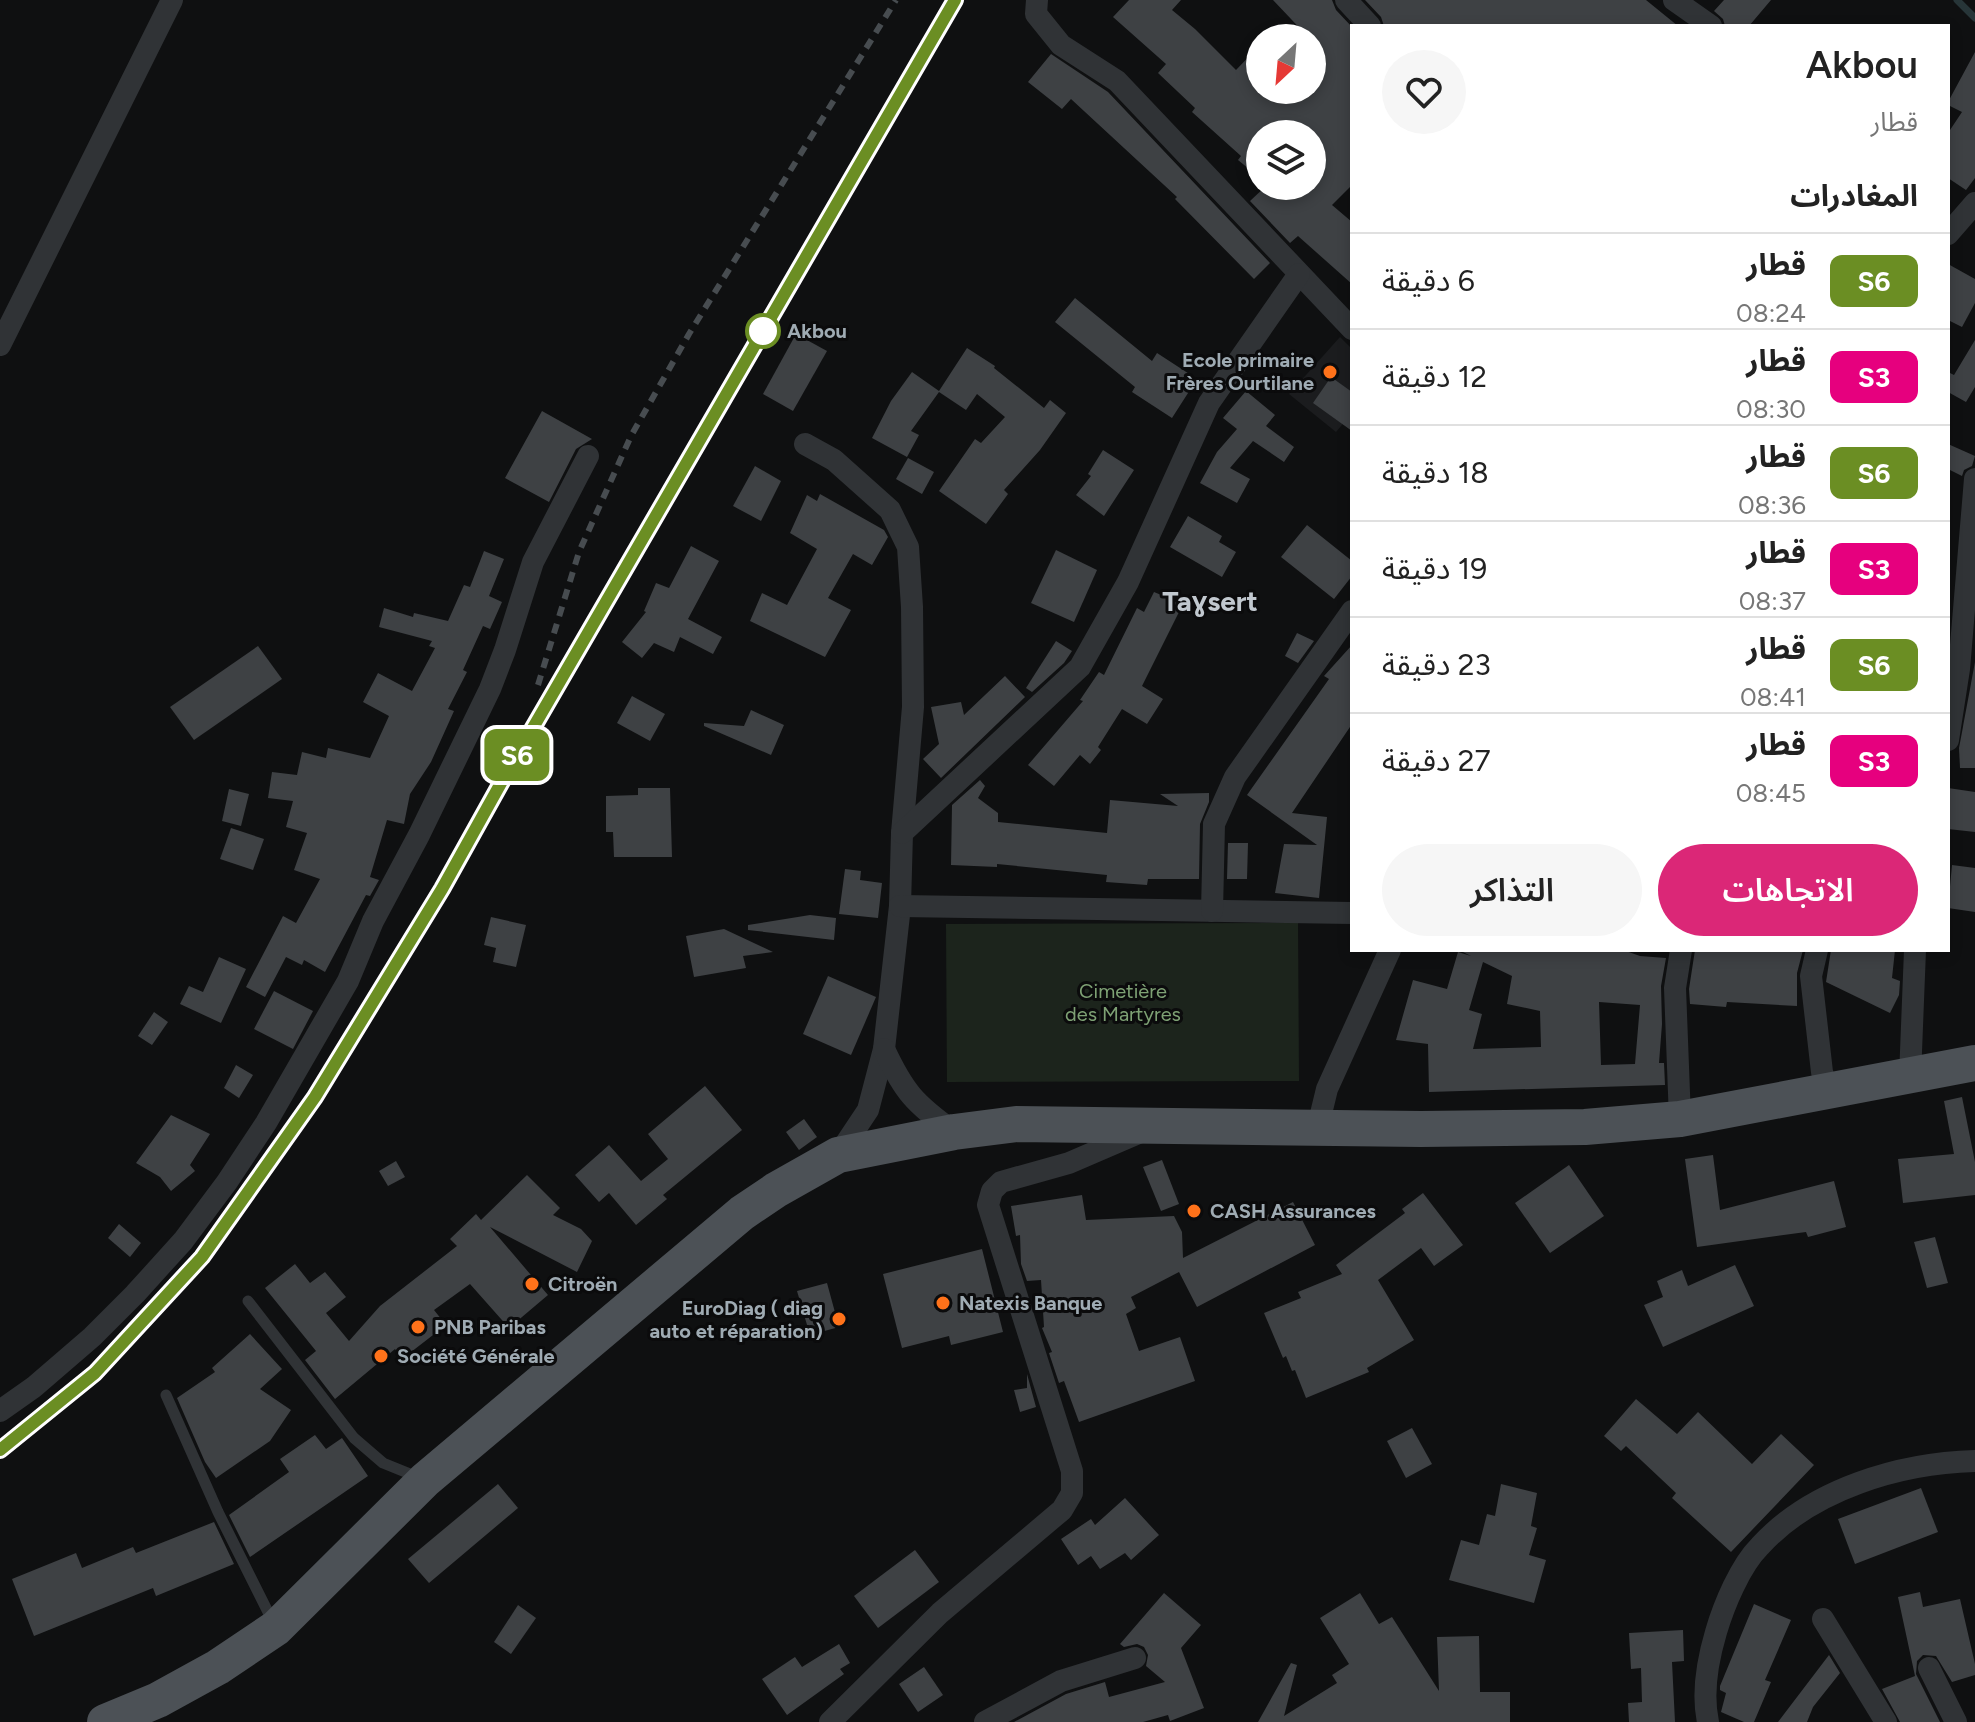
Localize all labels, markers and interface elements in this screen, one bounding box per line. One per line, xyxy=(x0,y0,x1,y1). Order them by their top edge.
north arrow xyxy=(1246,24,1326,104)
map controls xyxy=(1246,24,1326,200)
text: Akbou xyxy=(1806,42,1918,88)
button: heart xyxy=(1382,50,1466,134)
text: قطار xyxy=(1871,106,1918,138)
button: layers xyxy=(1246,120,1326,200)
text: المغادرات xyxy=(1790,177,1918,214)
text: قطار xyxy=(1746,246,1806,283)
text: 6 دقيقة xyxy=(1382,262,1475,299)
text: S6 xyxy=(1857,264,1891,298)
text: 08:24 xyxy=(1736,297,1806,329)
marker: Akbou xyxy=(746,314,780,348)
place label: Akbou xyxy=(787,319,847,343)
text: قطار xyxy=(1746,342,1806,379)
place label: Ecole primaire Frères Ourtilane xyxy=(1166,348,1314,395)
text: 12 دقيقة xyxy=(1382,358,1487,395)
text: S3 xyxy=(1858,360,1890,394)
marker: Ecole primaire Frères Ourtilane xyxy=(1321,363,1339,381)
text: 08:30 xyxy=(1736,393,1806,425)
text: قطار xyxy=(1746,438,1806,475)
text: 18 دقيقة xyxy=(1382,454,1489,491)
text: S6 xyxy=(1857,456,1891,490)
text: 08:36 xyxy=(1738,489,1806,521)
text: قطار xyxy=(1746,534,1806,571)
text: 19 دقيقة xyxy=(1382,550,1487,587)
text: S3 xyxy=(1858,552,1890,586)
district label: Taɣsert xyxy=(1162,584,1258,618)
text: 08:37 xyxy=(1739,585,1806,617)
text: قطار xyxy=(1746,630,1806,667)
text: 23 دقيقة xyxy=(1382,646,1491,683)
text: S6 xyxy=(1857,648,1891,682)
text: 08:41 xyxy=(1740,681,1806,713)
text: قطار xyxy=(1746,726,1806,763)
line badge: S6 xyxy=(481,729,553,781)
text: S6 xyxy=(500,738,534,772)
text: 27 دقيقة xyxy=(1382,742,1491,779)
text: S3 xyxy=(1858,744,1890,778)
text: 08:45 xyxy=(1736,777,1806,809)
button: التذاكر xyxy=(1382,844,1642,936)
button: الاتجاهات xyxy=(1658,844,1918,936)
park label: Cimetière des Martyres xyxy=(1065,979,1181,1026)
place label: CASH Assurances xyxy=(1210,1199,1376,1223)
marker: CASH Assurances xyxy=(1185,1202,1203,1220)
place label: Citroën xyxy=(548,1272,617,1296)
marker: Citroën xyxy=(523,1275,541,1293)
place label: Natexis Banque xyxy=(959,1291,1102,1315)
marker: Natexis Banque xyxy=(934,1294,952,1312)
place label: EuroDiag ( diag auto et réparation) xyxy=(649,1296,823,1343)
marker: EuroDiag ( diag auto et réparation) xyxy=(830,1310,848,1328)
place label: PNB Paribas xyxy=(434,1315,546,1339)
marker: PNB Paribas xyxy=(409,1318,427,1336)
place label: Société Générale xyxy=(397,1344,555,1368)
marker: Société Générale xyxy=(372,1347,390,1365)

